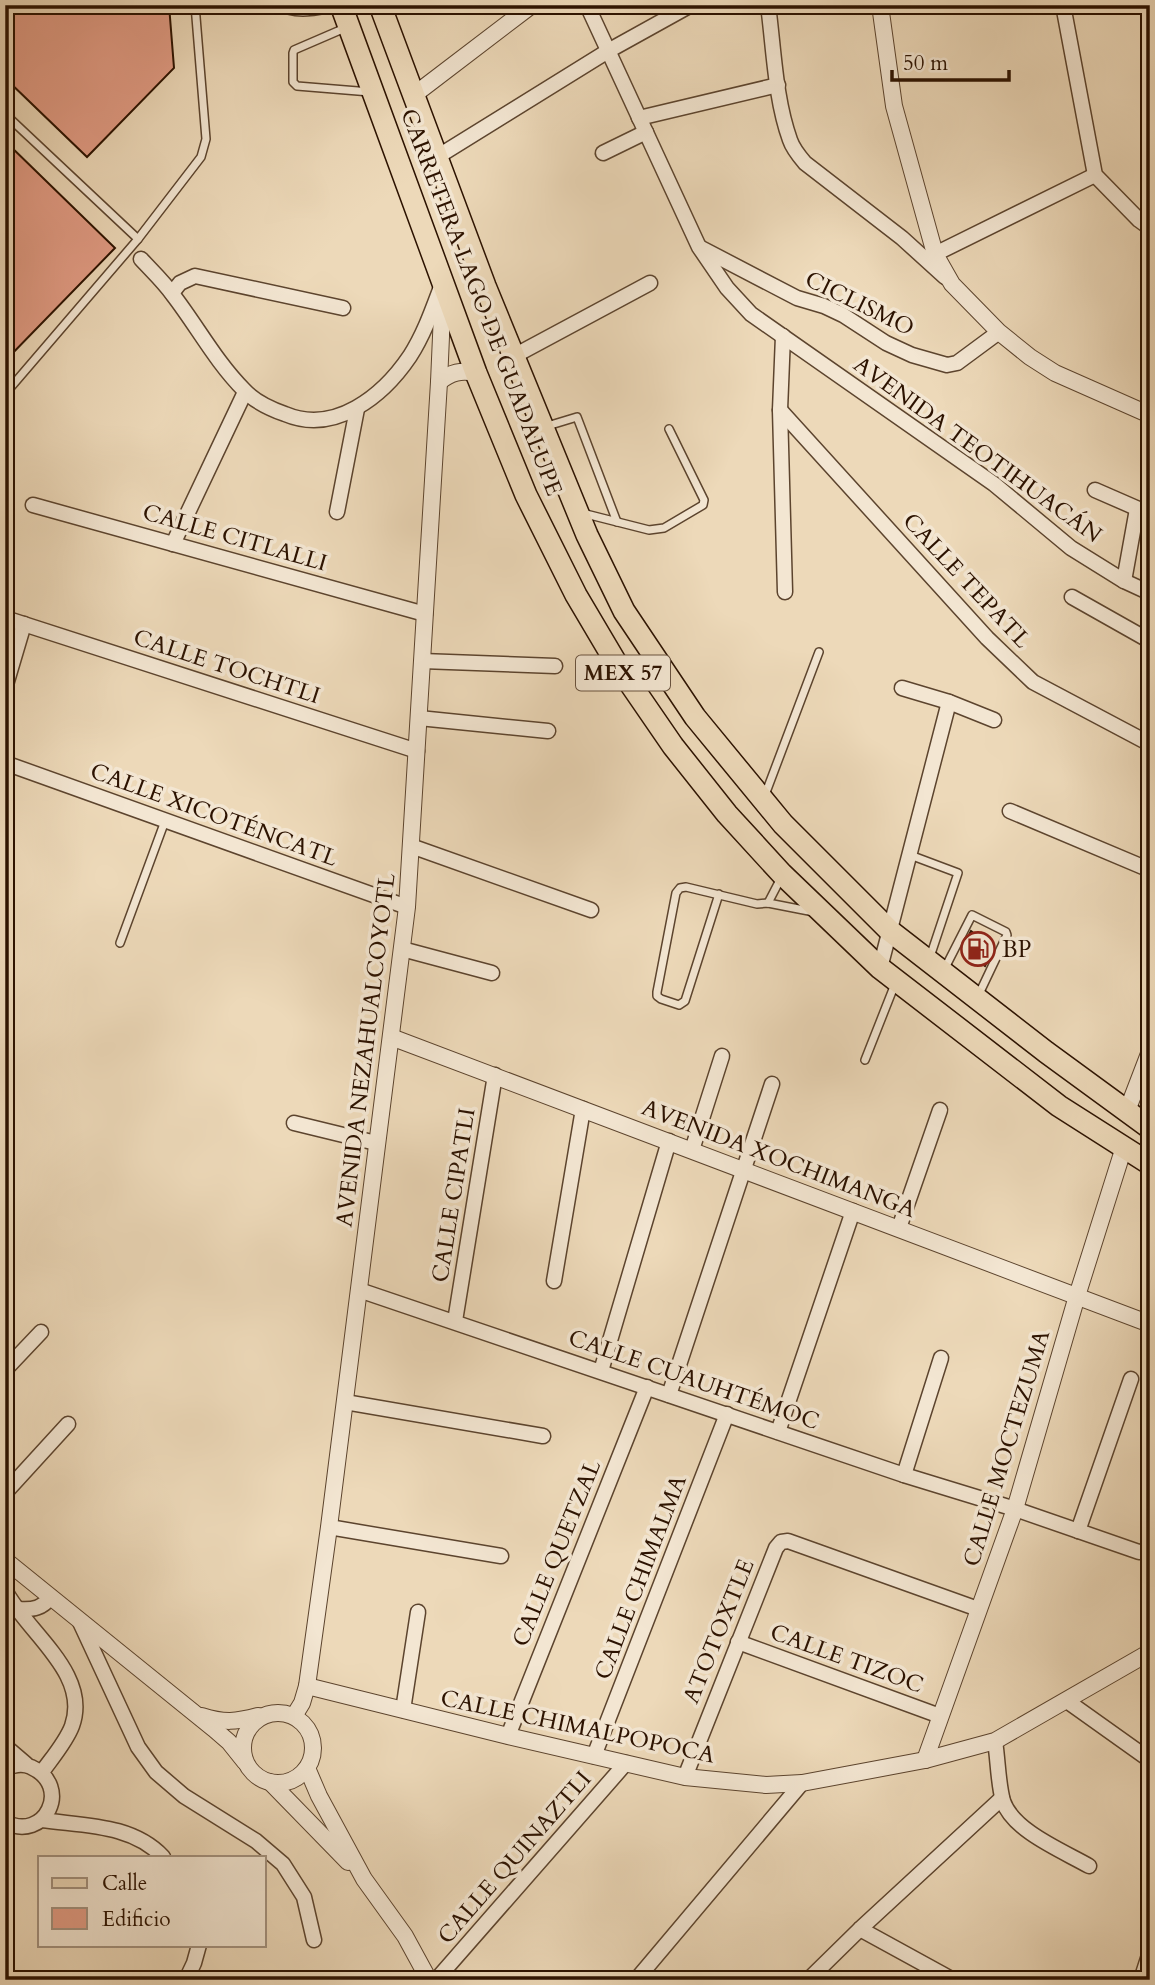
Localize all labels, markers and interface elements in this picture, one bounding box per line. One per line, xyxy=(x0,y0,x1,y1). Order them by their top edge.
scale bar xyxy=(892,38,1010,82)
text: 50 m xyxy=(903,49,948,78)
street label: CARRETERA LAGO DE GUADALUPE xyxy=(393,104,570,500)
street label: CICLISMO xyxy=(800,264,920,343)
street label: AVENIDA TEOTIHUACÁN xyxy=(847,349,1108,550)
street label: CALLE CITLALLI xyxy=(139,496,331,579)
street label: CALLE TEPATL xyxy=(896,506,1037,655)
street label: CALLE TOCHTLI xyxy=(130,622,324,711)
road number: MEX 57 xyxy=(576,656,670,690)
street label: CALLE XICOTÉNCATL xyxy=(86,755,342,874)
street label: AVENIDA NEZAHUALCOYOTL xyxy=(328,871,403,1229)
fuel station icon: BP xyxy=(959,930,997,968)
place label: BP xyxy=(1002,934,1031,965)
street label: AVENIDA XOCHIMANGA xyxy=(637,1092,921,1225)
street label: CALLE CIPATLI xyxy=(424,1106,483,1285)
street label: CALLE CUAUHTÉMOC xyxy=(564,1322,823,1437)
street label: CALLE MOCTEZUMA xyxy=(956,1326,1057,1570)
street label: CALLE QUETZAL xyxy=(505,1455,608,1651)
street label: CALLE CHIMALMA xyxy=(587,1470,694,1684)
street label: ATOTOXTLE xyxy=(675,1554,761,1708)
street label: CALLE TIZOC xyxy=(766,1616,928,1701)
street label: CALLE CHIMALPOPOCA xyxy=(438,1682,719,1771)
street label: CALLE QUINAZTLI xyxy=(431,1764,598,1950)
legend xyxy=(38,1856,266,1946)
text: Calle xyxy=(102,1869,147,1898)
text: Edificio xyxy=(102,1905,171,1934)

